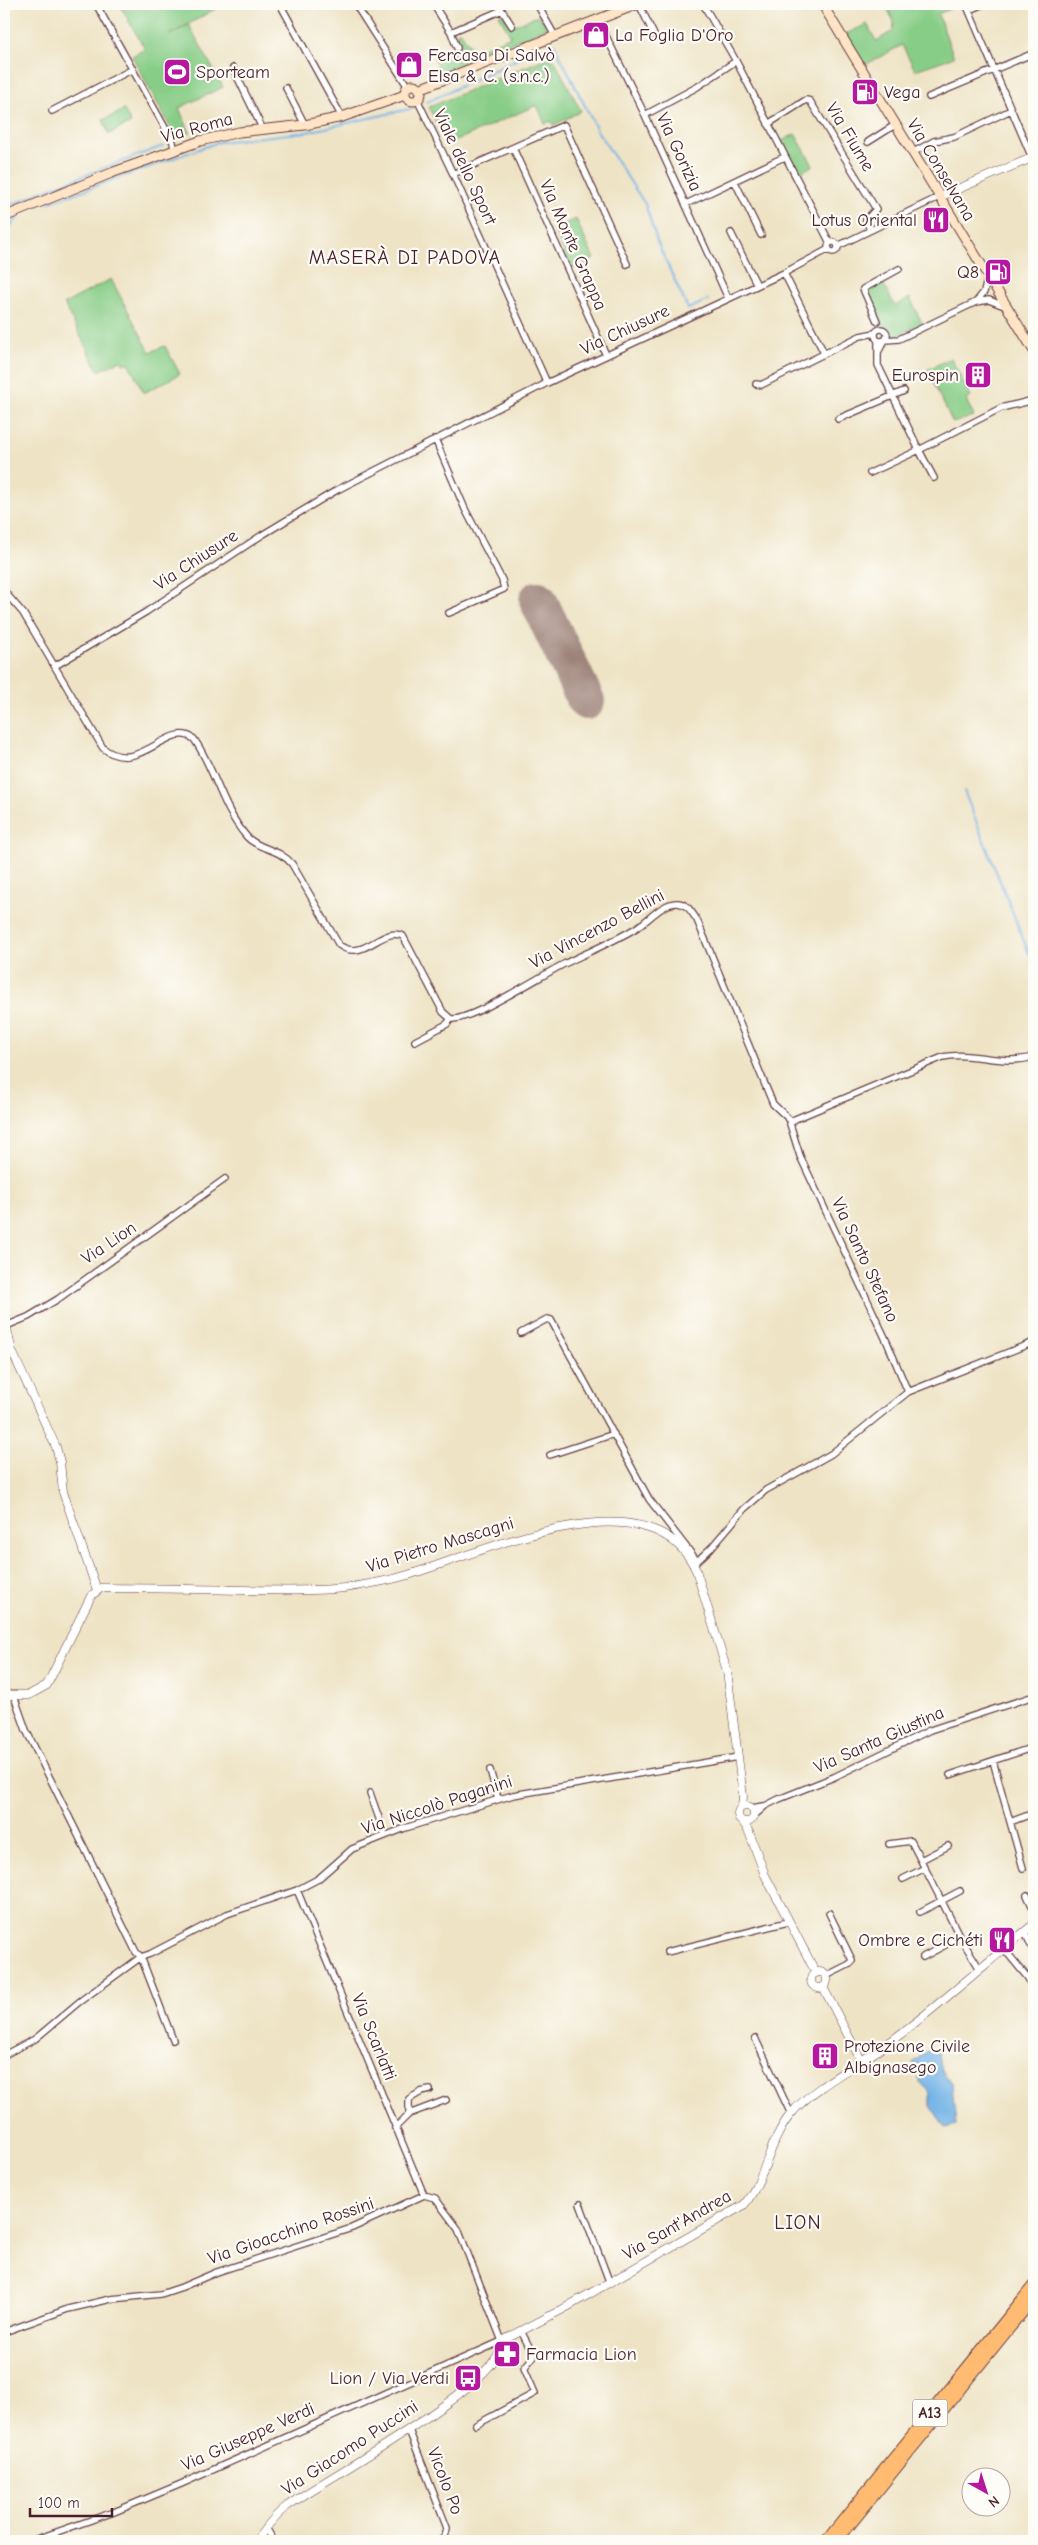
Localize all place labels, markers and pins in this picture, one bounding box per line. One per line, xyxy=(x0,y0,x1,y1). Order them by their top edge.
shop icon: La Foglia D'Oro xyxy=(581,20,611,50)
place label: La Foglia D'Oro xyxy=(615,25,734,46)
place label: Fercasa Di Salvò Elsa & C. (s.n.c.) xyxy=(428,45,555,87)
shop icon: Fercasa Di Salvò Elsa & C. (s.n.c.) xyxy=(394,50,424,80)
sports icon: Sporteam xyxy=(162,57,192,87)
place label: Sporteam xyxy=(196,62,270,83)
fuel station icon: Vega xyxy=(850,77,880,107)
place label: Vega xyxy=(884,82,920,103)
restaurant icon: Lotus Oriental xyxy=(921,205,951,235)
place label: Lotus Oriental xyxy=(811,210,917,231)
fuel station icon: Q8 xyxy=(983,257,1013,287)
place label: Q8 xyxy=(957,262,979,283)
building icon: Eurospin xyxy=(963,360,993,390)
place label: Eurospin xyxy=(892,365,959,386)
restaurant icon: Ombre e Cichéti xyxy=(987,1925,1017,1955)
place label: Ombre e Cichéti xyxy=(858,1930,983,1951)
place label: Protezione Civile Albignasego xyxy=(844,2036,970,2078)
building icon: Protezione Civile Albignasego xyxy=(810,2041,840,2071)
pharmacy icon: Farmacia Lion xyxy=(492,2339,522,2369)
place label: Farmacia Lion xyxy=(526,2344,637,2365)
bus stop icon: Lion / Via Verdi xyxy=(453,2363,483,2393)
place label: Lion / Via Verdi xyxy=(330,2368,449,2389)

